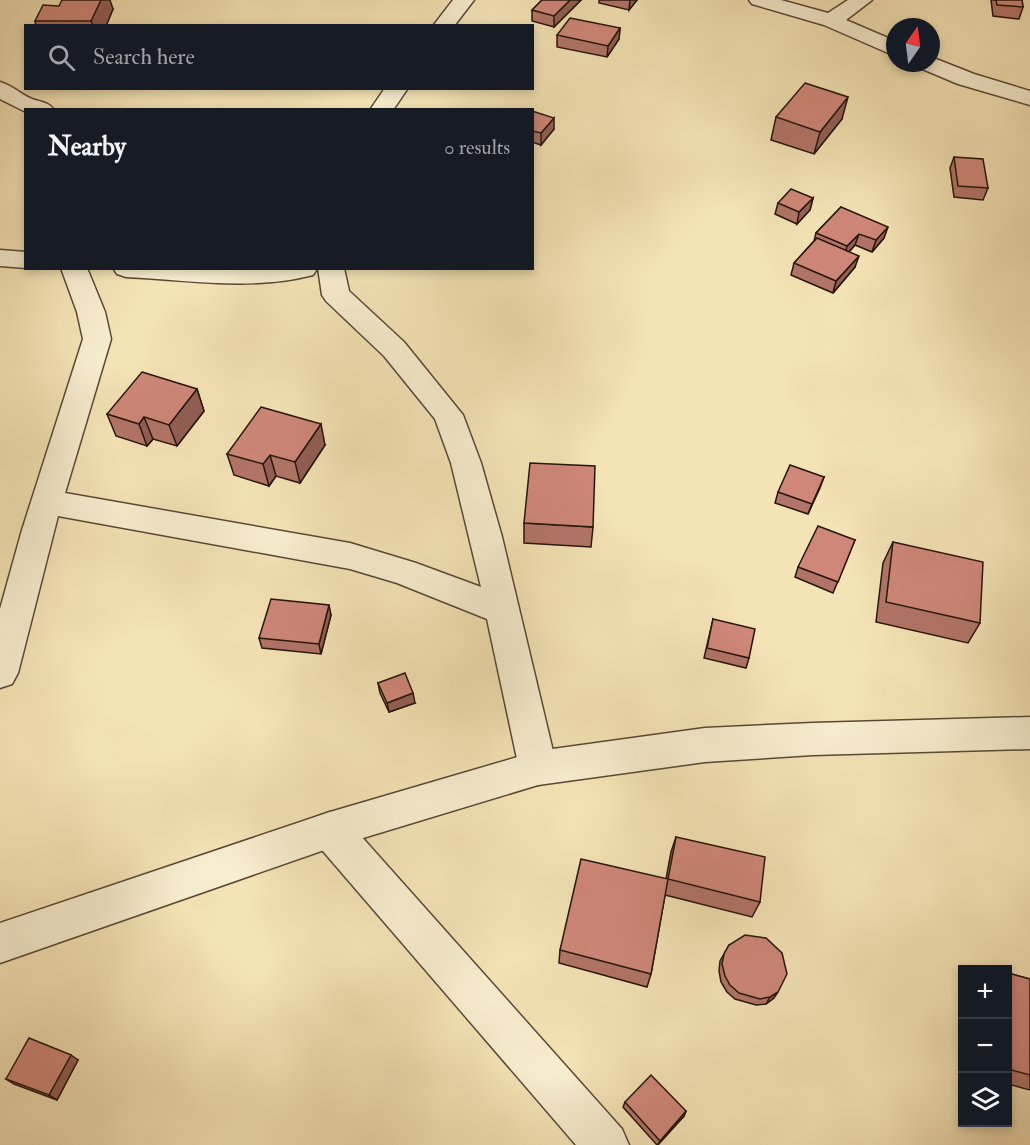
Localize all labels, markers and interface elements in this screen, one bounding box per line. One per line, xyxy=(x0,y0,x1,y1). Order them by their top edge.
north arrow xyxy=(886,18,940,72)
search box xyxy=(24,24,534,90)
icon: search xyxy=(45,41,78,74)
text: Search here xyxy=(93,43,195,71)
text: Nearby xyxy=(48,131,126,163)
text: 0 results xyxy=(444,135,510,160)
map controls xyxy=(958,965,1012,1127)
button: + xyxy=(958,965,1012,1019)
button: − xyxy=(958,1019,1012,1073)
button: layers xyxy=(958,1073,1012,1127)

